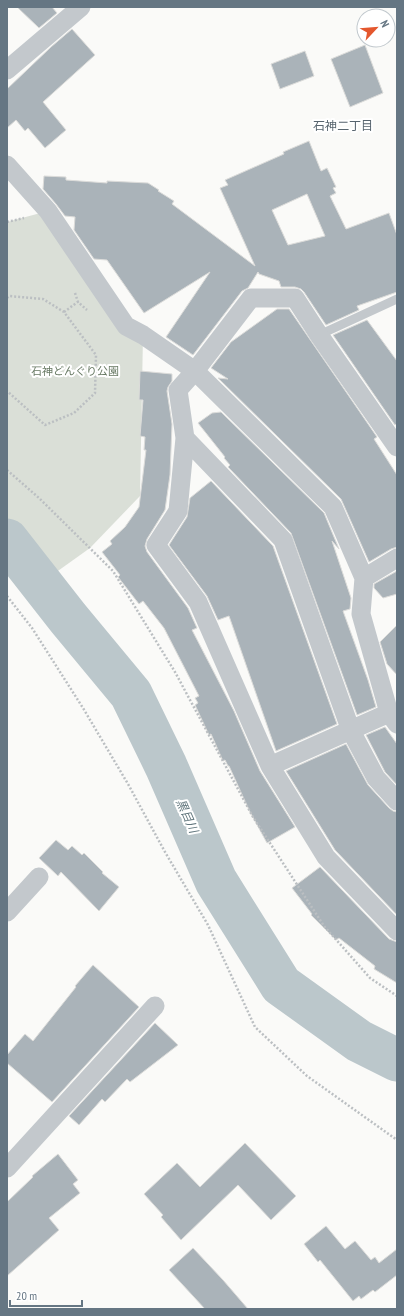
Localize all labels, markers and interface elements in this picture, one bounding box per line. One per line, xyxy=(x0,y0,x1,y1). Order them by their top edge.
north arrow xyxy=(356,8,396,48)
text: N xyxy=(377,18,393,29)
district label: 石神二丁目 xyxy=(313,118,373,133)
park label: 石神どんぐり公園 xyxy=(31,364,119,378)
water label: 黒目川 xyxy=(173,796,202,837)
scale bar xyxy=(10,1282,82,1308)
text: 20 m xyxy=(16,1288,37,1303)

